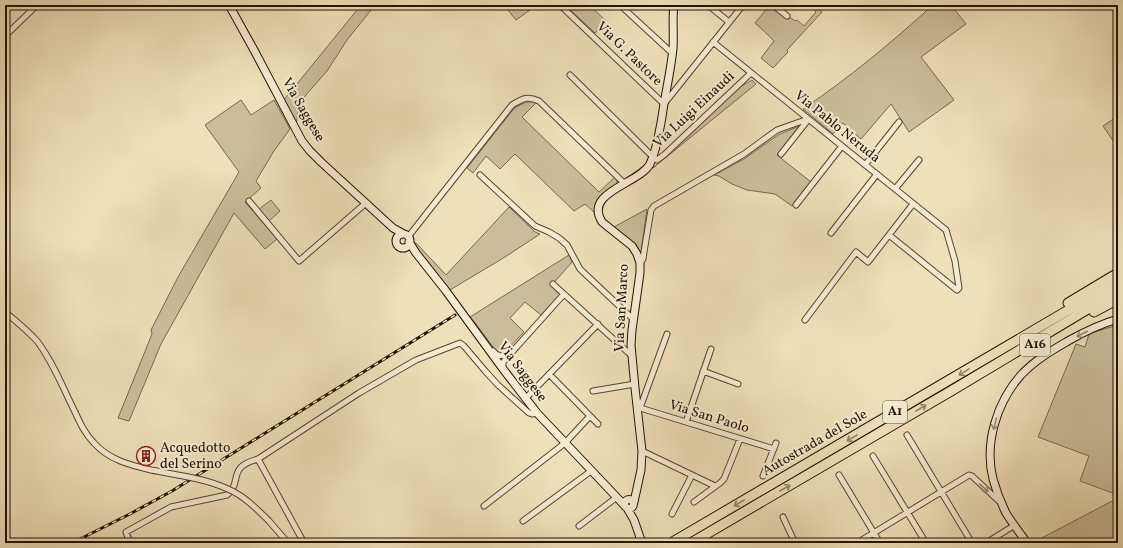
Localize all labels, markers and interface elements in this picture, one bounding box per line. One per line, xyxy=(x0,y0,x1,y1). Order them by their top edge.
street label: Via G. Pastore xyxy=(592,18,666,91)
street label: Via Luigi Einaudi xyxy=(649,67,739,153)
street label: Via Saggese xyxy=(277,74,329,146)
street label: Via Pablo Neruda xyxy=(790,86,884,168)
street label: Via San Marco xyxy=(610,263,634,353)
one-way arrow xyxy=(1076,331,1088,338)
road number: A16 xyxy=(1020,334,1050,356)
street label: Via Saggese xyxy=(493,338,551,406)
one-way arrow xyxy=(958,368,970,376)
street label: Via San Paolo xyxy=(667,396,751,438)
road number: A1 xyxy=(883,401,907,423)
one-way arrow xyxy=(915,404,927,412)
street label: Autostrada del Sole xyxy=(759,405,871,481)
one-way arrow xyxy=(990,417,998,430)
one-way arrow xyxy=(846,434,858,442)
place label: Acquedotto del Serino xyxy=(160,439,230,474)
building icon: Acquedotto del Serino xyxy=(135,445,157,467)
one-way arrow xyxy=(979,483,989,493)
one-way arrow xyxy=(779,484,790,492)
one-way arrow xyxy=(733,500,745,508)

